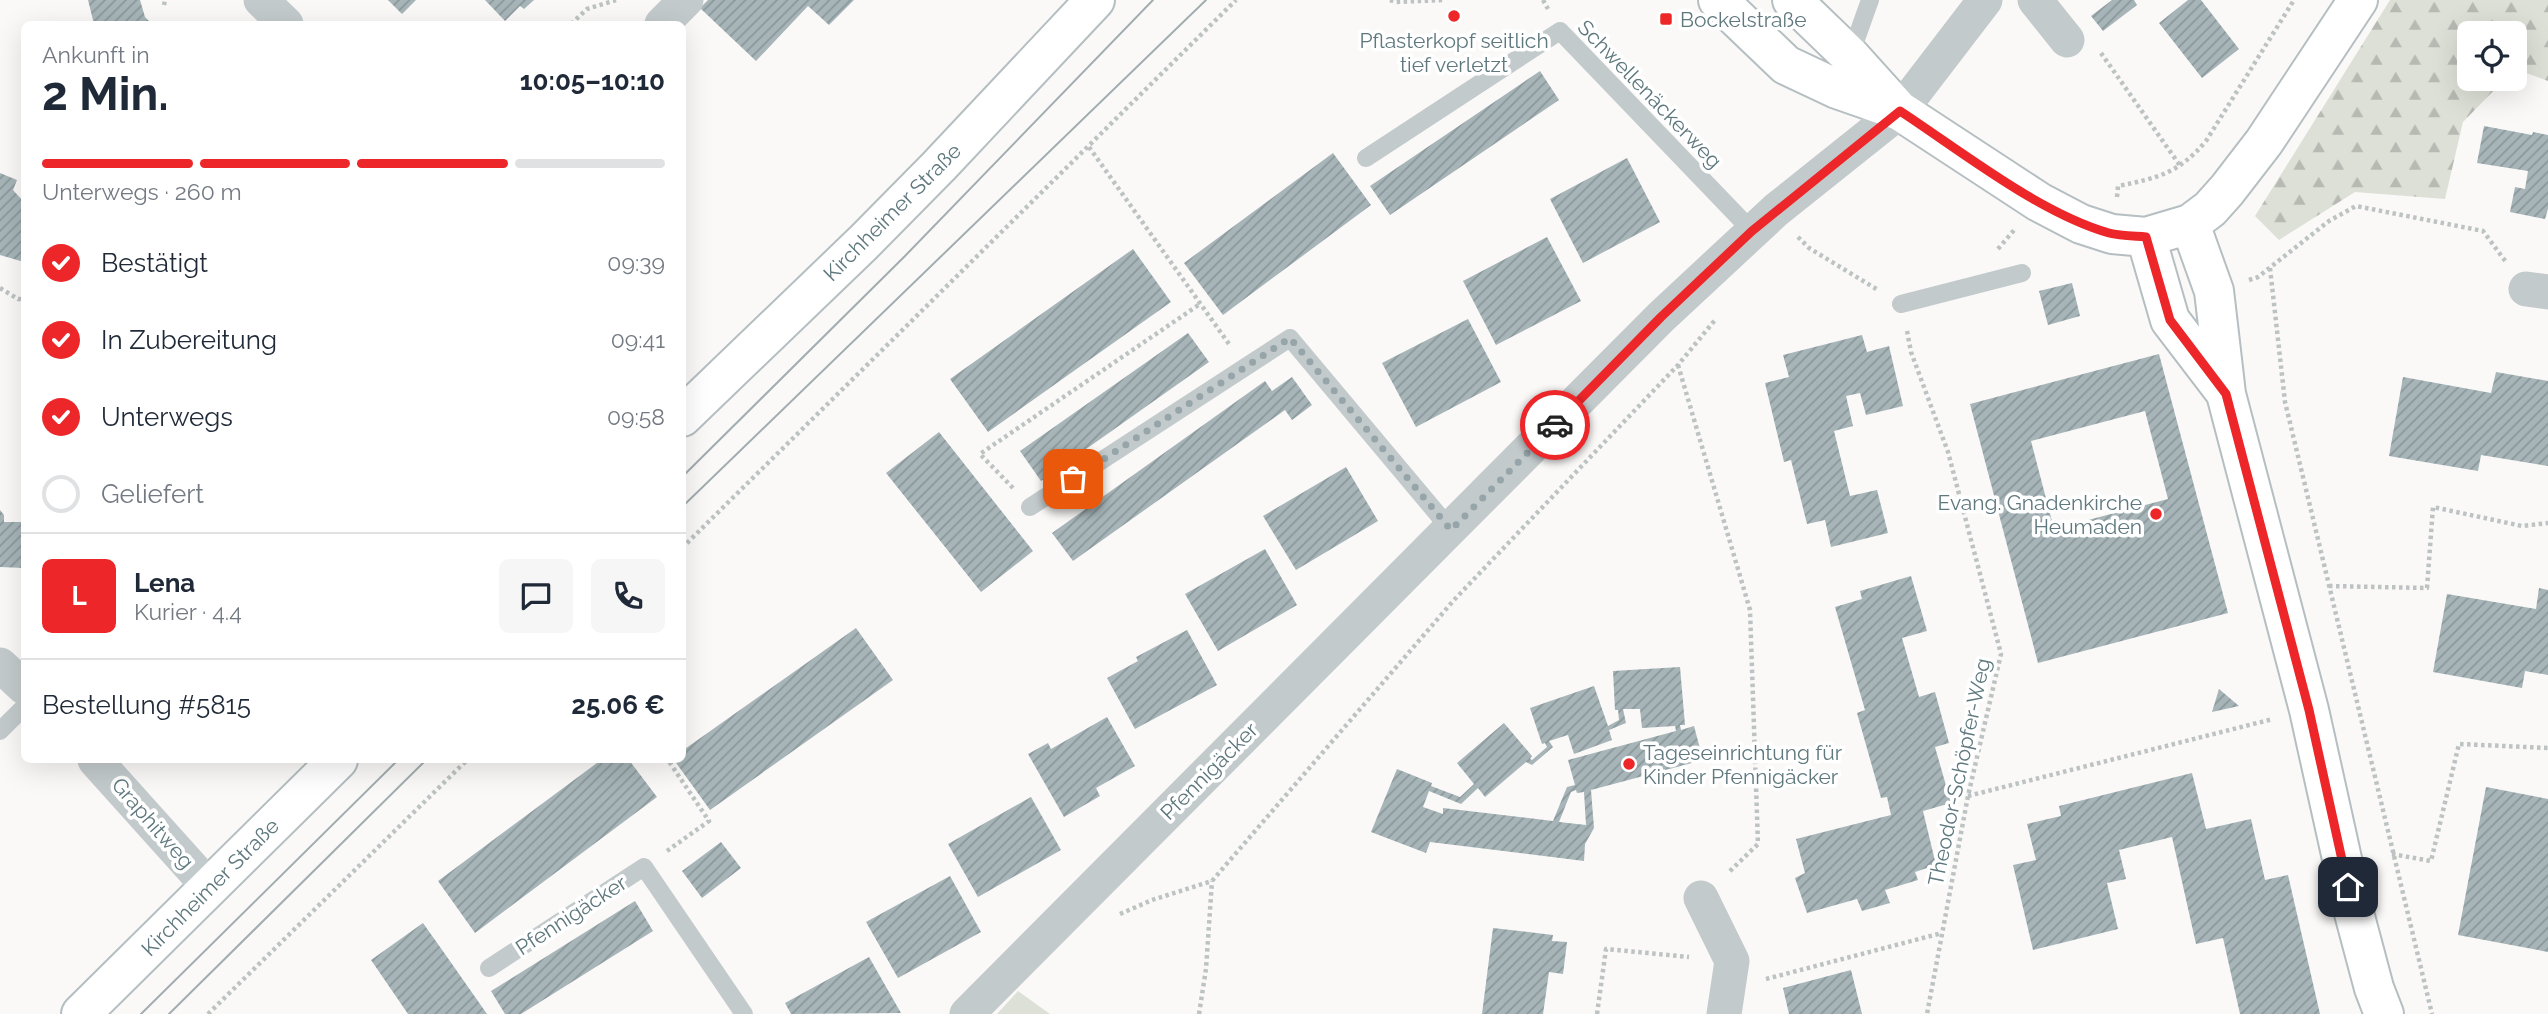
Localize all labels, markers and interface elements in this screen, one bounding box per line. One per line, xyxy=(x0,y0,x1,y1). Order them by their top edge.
place label: Bockelstraße xyxy=(1680,7,1806,32)
marker: Pflasterkopf seitlich tief verletzt xyxy=(1446,8,1462,24)
marker: Bockelstraße xyxy=(1658,11,1674,27)
street label: Schwellenäckerweg xyxy=(1573,15,1727,173)
map controls xyxy=(2457,21,2527,91)
button: locate xyxy=(2457,21,2527,91)
place label: Pflasterkopf seitlich tief verletzt xyxy=(1359,28,1549,77)
text: Ankunft in xyxy=(42,41,150,68)
text: 10:05–10:10 xyxy=(520,66,665,96)
text: 2 Min. xyxy=(42,67,169,121)
street label: Kirchheimer Straße xyxy=(818,138,966,286)
text: Unterwegs · 260 m xyxy=(42,178,242,205)
icon: check xyxy=(42,244,80,282)
text: Bestätigt xyxy=(101,248,208,278)
text: 09:39 xyxy=(607,249,665,276)
icon: check xyxy=(42,321,80,359)
text: In Zubereitung xyxy=(101,325,277,355)
text: 09:41 xyxy=(611,326,665,353)
courier xyxy=(1520,390,1590,460)
icon: check xyxy=(42,398,80,436)
text: Unterwegs xyxy=(101,402,233,432)
text: 09:58 xyxy=(607,403,665,430)
icon: car xyxy=(1536,406,1574,444)
pin xyxy=(1043,449,1103,509)
icon: bag xyxy=(1054,460,1092,498)
text: Geliefert xyxy=(101,479,204,509)
place label: Evang. Gnadenkirche Heumaden xyxy=(1938,490,2142,539)
marker: Evang. Gnadenkirche Heumaden xyxy=(2148,506,2164,522)
button: chat xyxy=(499,559,573,633)
button: phone xyxy=(591,559,665,633)
text: Lena xyxy=(134,568,195,598)
text: L xyxy=(71,581,87,611)
text: Kurier · 4.4 xyxy=(134,598,242,625)
street label: Theodor-Schöpfer-Weg xyxy=(1923,656,1995,888)
text: Bestellung #5815 xyxy=(42,690,251,720)
text: 25.06 € xyxy=(571,690,665,720)
street label: Pfennigäcker xyxy=(1155,717,1263,825)
place label: Tageseinrichtung für Kinder Pfennigäcker xyxy=(1643,740,1843,789)
marker: Tageseinrichtung für Kinder Pfennigäcker xyxy=(1621,756,1637,772)
street label: Graphitweg xyxy=(107,772,199,874)
street label: Kirchheimer Straße xyxy=(136,813,284,961)
pin xyxy=(2318,857,2378,917)
icon: home xyxy=(2329,868,2367,906)
street label: Pfennigäcker xyxy=(511,870,632,960)

